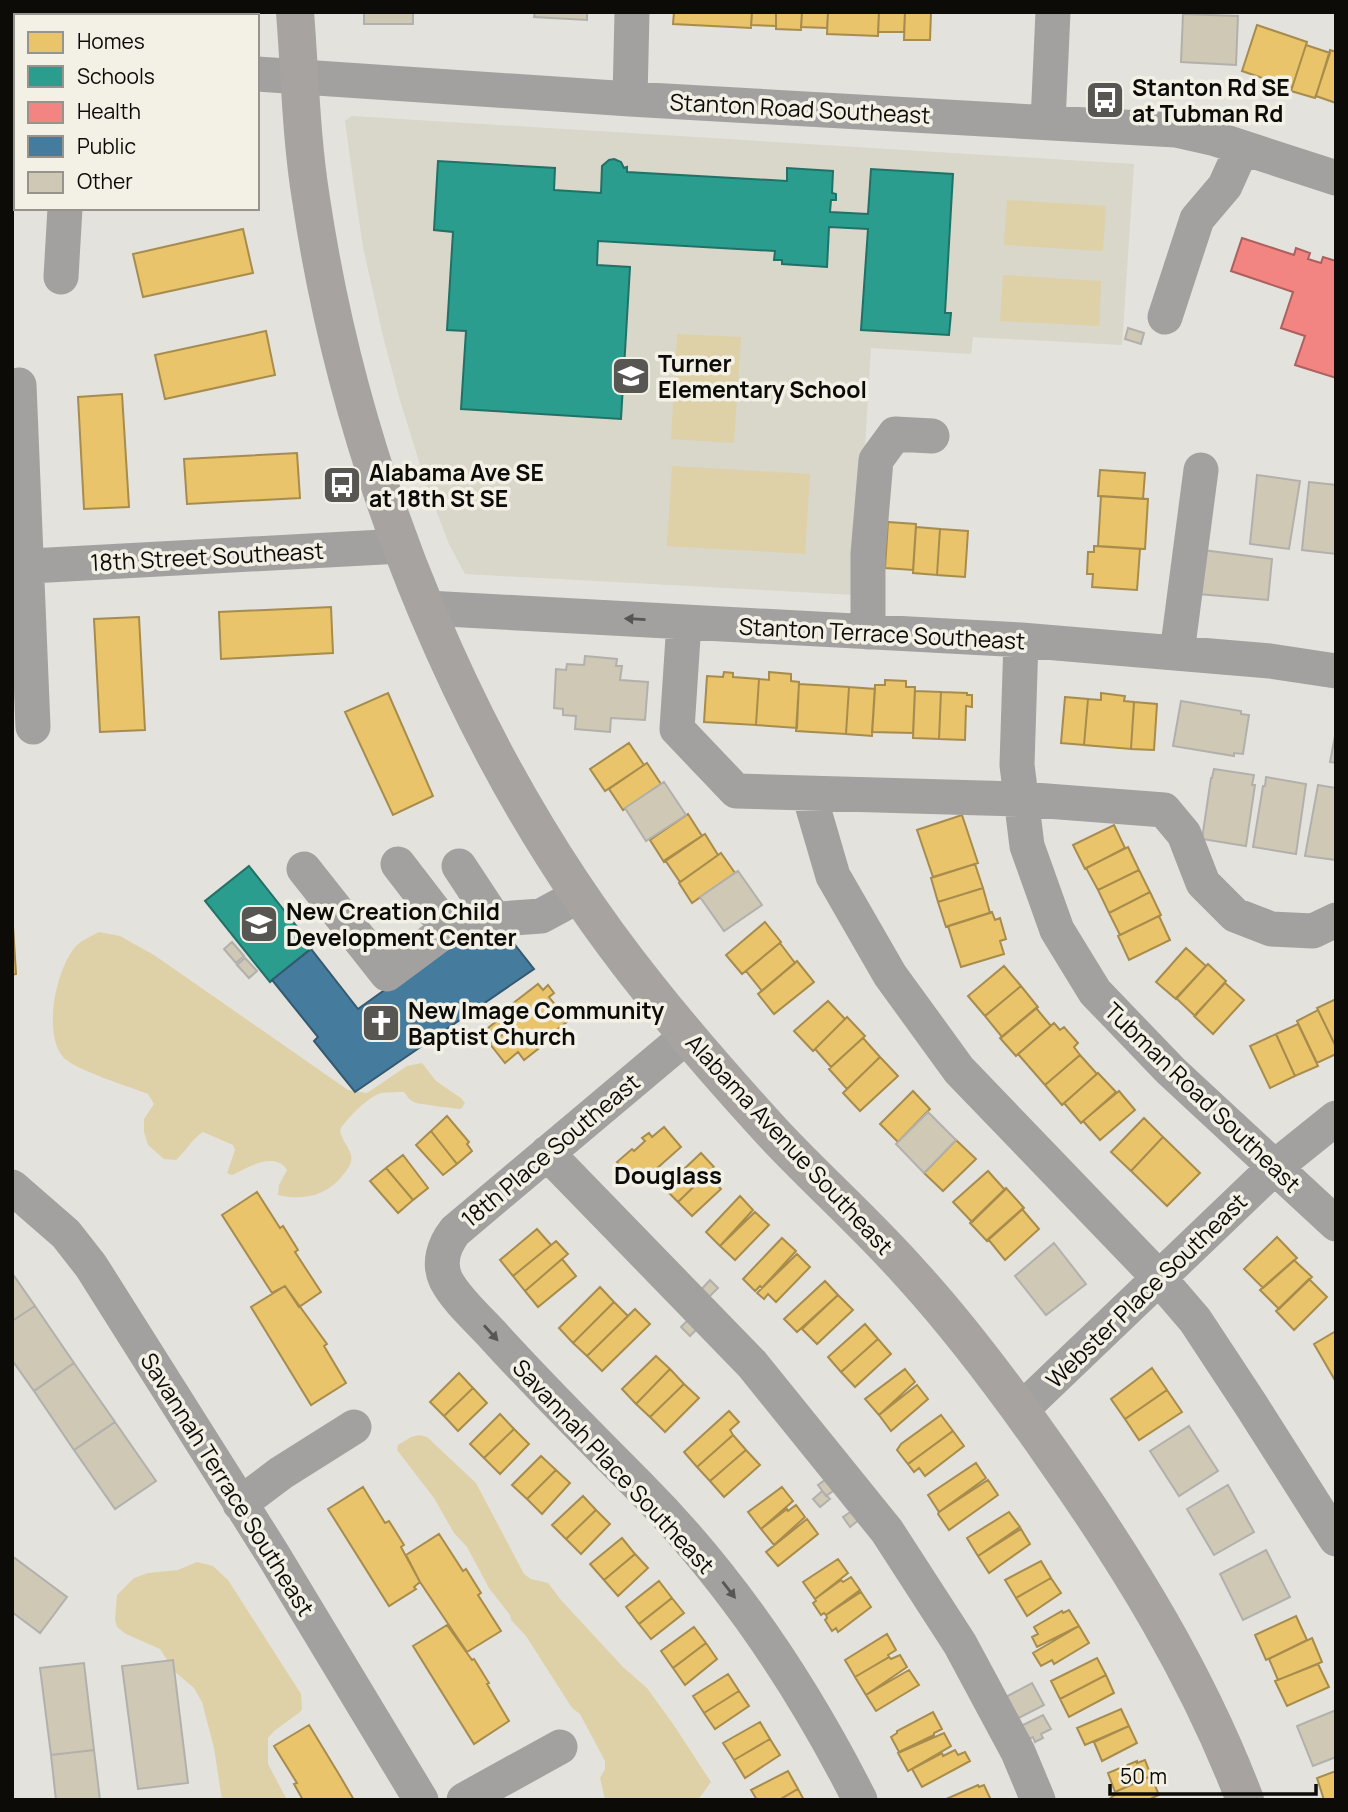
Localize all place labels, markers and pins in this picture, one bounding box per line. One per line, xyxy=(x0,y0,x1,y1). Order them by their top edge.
place label: Stanton Rd SE at Tubman Rd xyxy=(1132,71,1290,129)
bus stop icon: Stanton Rd SE at Tubman Rd xyxy=(1084,79,1126,121)
place label: Turner Elementary School xyxy=(658,347,867,405)
school or university icon: Turner Elementary School xyxy=(610,355,652,397)
place label: Alabama Ave SE at 18th St SE xyxy=(369,456,544,514)
bus stop icon: Alabama Ave SE at 18th St SE xyxy=(321,464,363,506)
place label: New Creation Child Development Center xyxy=(286,895,517,953)
school or university icon: New Creation Child Development Center xyxy=(238,903,280,945)
place label: New Image Community Baptist Church xyxy=(408,994,664,1052)
church icon: New Image Community Baptist Church xyxy=(360,1002,402,1044)

